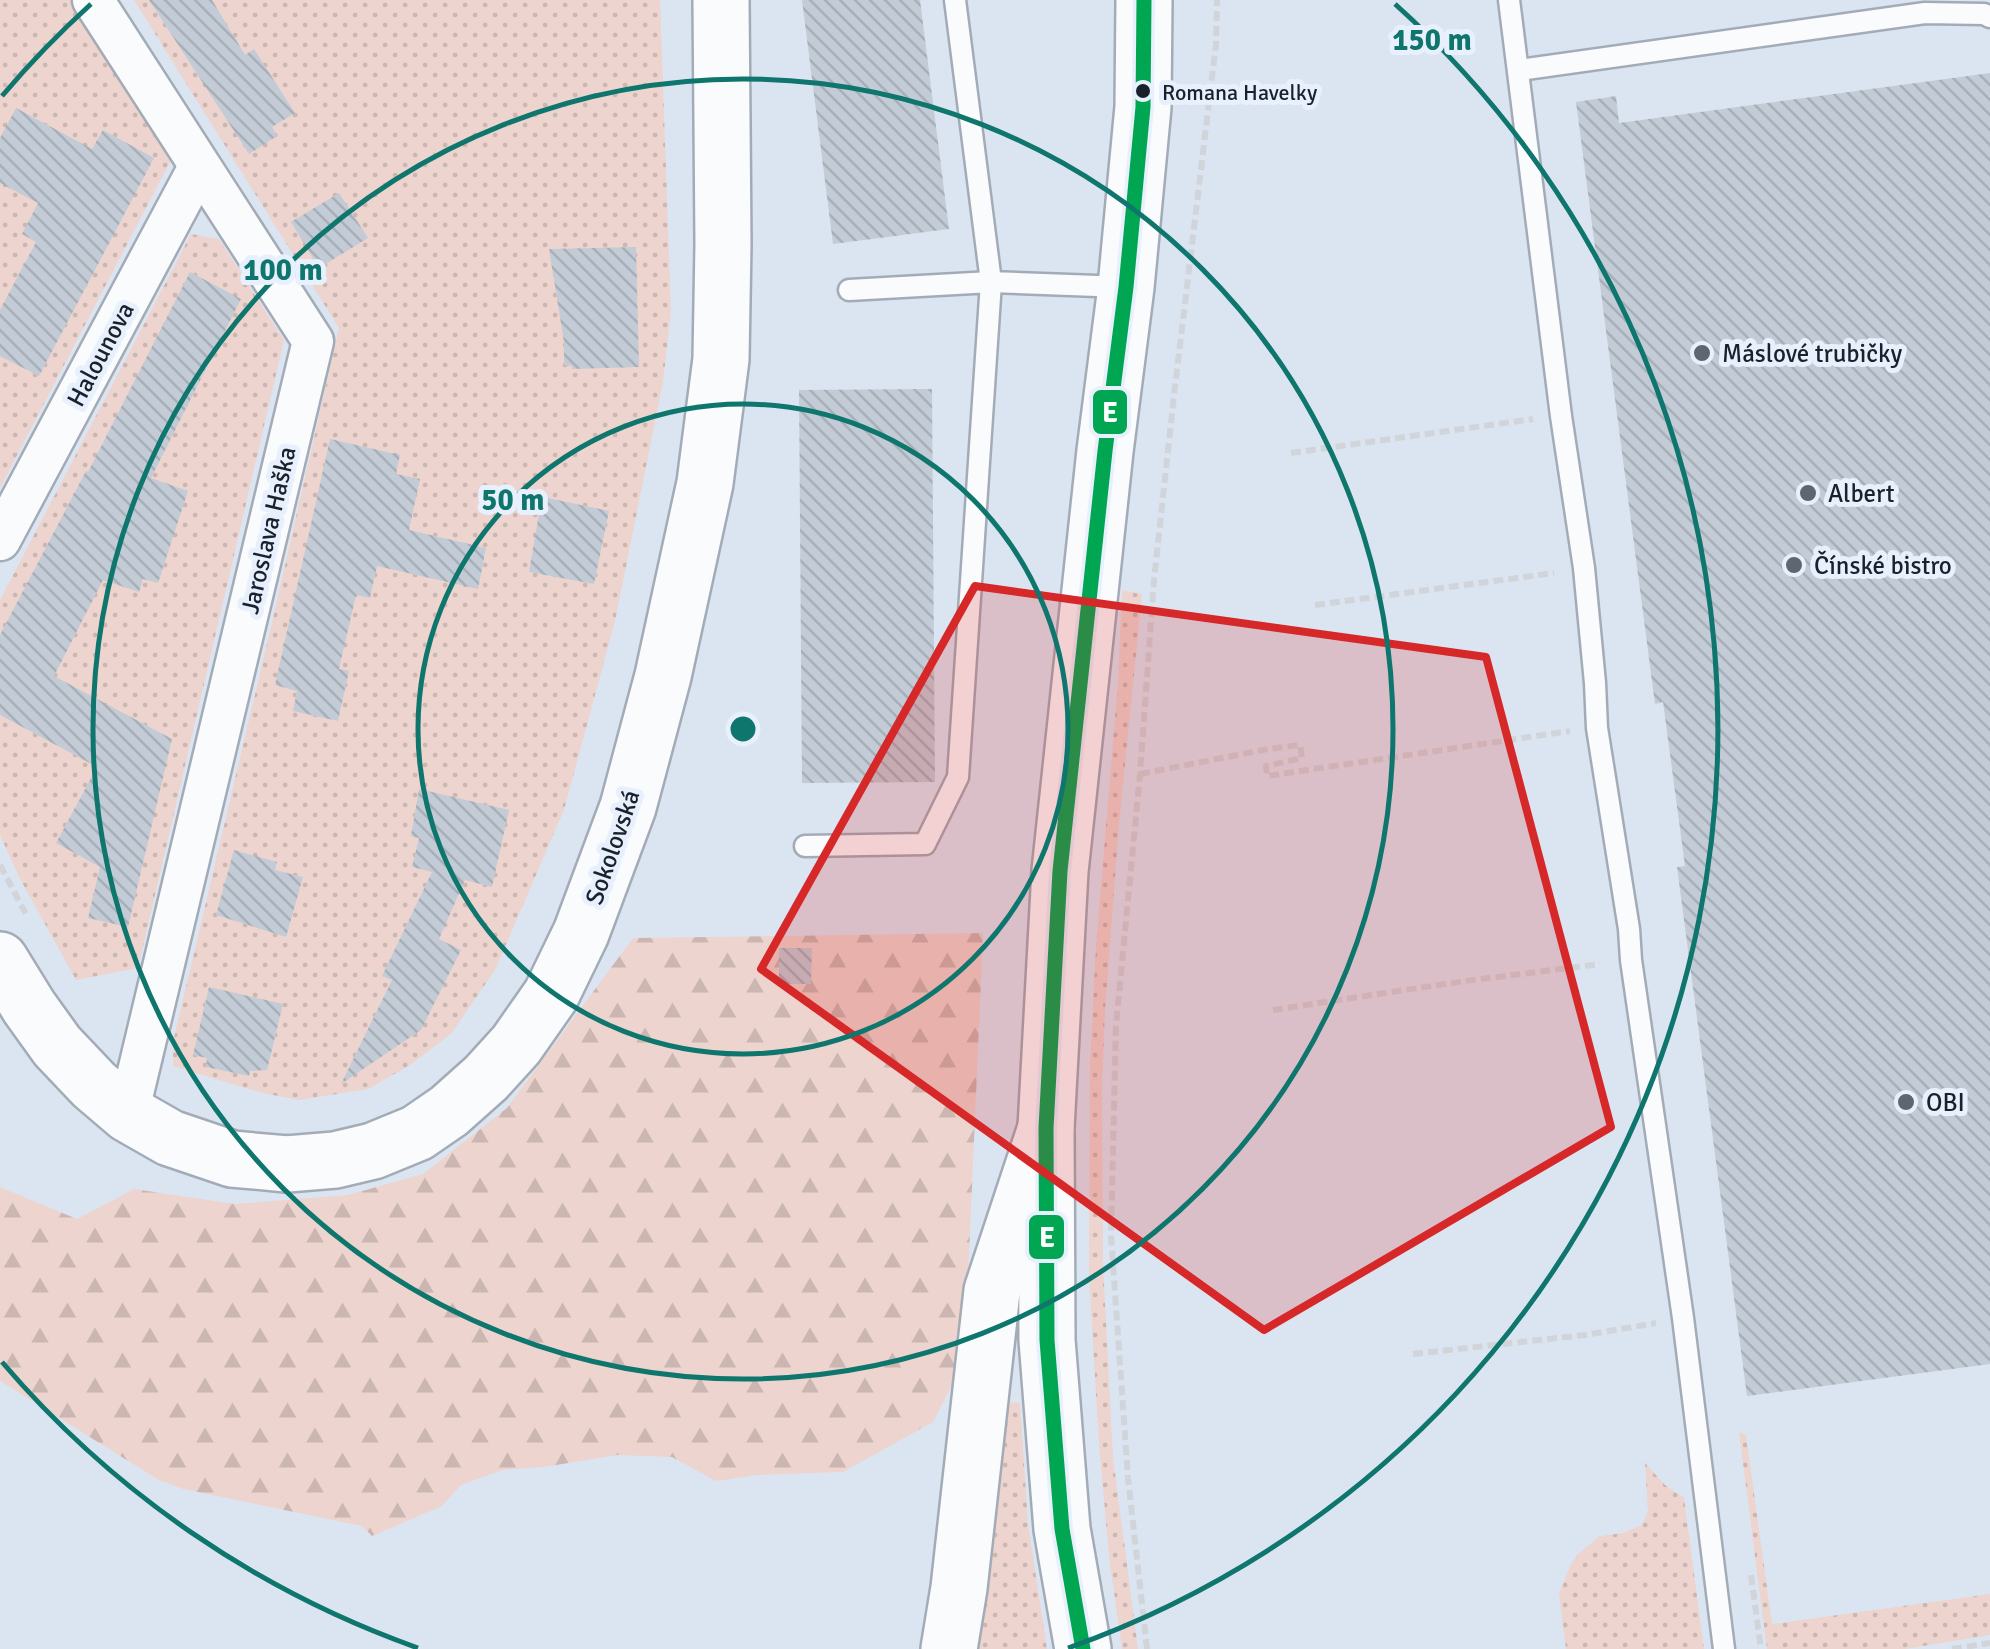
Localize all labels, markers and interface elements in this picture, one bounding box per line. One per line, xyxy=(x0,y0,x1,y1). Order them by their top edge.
text: 150 m xyxy=(1392,22,1472,59)
place label: Romana Havelky xyxy=(1162,79,1318,106)
marker: Romana Havelky xyxy=(1133,81,1153,101)
text: 100 m xyxy=(243,252,323,289)
street label: Halounova xyxy=(60,297,141,412)
place label: Máslové trubičky xyxy=(1722,338,1903,369)
marker: Máslové trubičky xyxy=(1691,342,1713,364)
line badge: E xyxy=(1091,388,1129,436)
text: E xyxy=(1102,396,1118,430)
street label: Jaroslava Haška xyxy=(234,443,303,617)
place label: Albert xyxy=(1828,478,1895,509)
text: 50 m xyxy=(481,482,545,519)
marker: Albert xyxy=(1797,482,1819,504)
place label: Čínské bistro xyxy=(1814,550,1952,581)
marker: Čínské bistro xyxy=(1783,554,1805,576)
centre of rings xyxy=(725,711,761,747)
street label: Sokolovská xyxy=(578,786,647,909)
place label: OBI xyxy=(1926,1087,1965,1118)
marker: OBI xyxy=(1895,1091,1917,1113)
line badge: E xyxy=(1027,1213,1066,1261)
text: E xyxy=(1039,1221,1055,1255)

